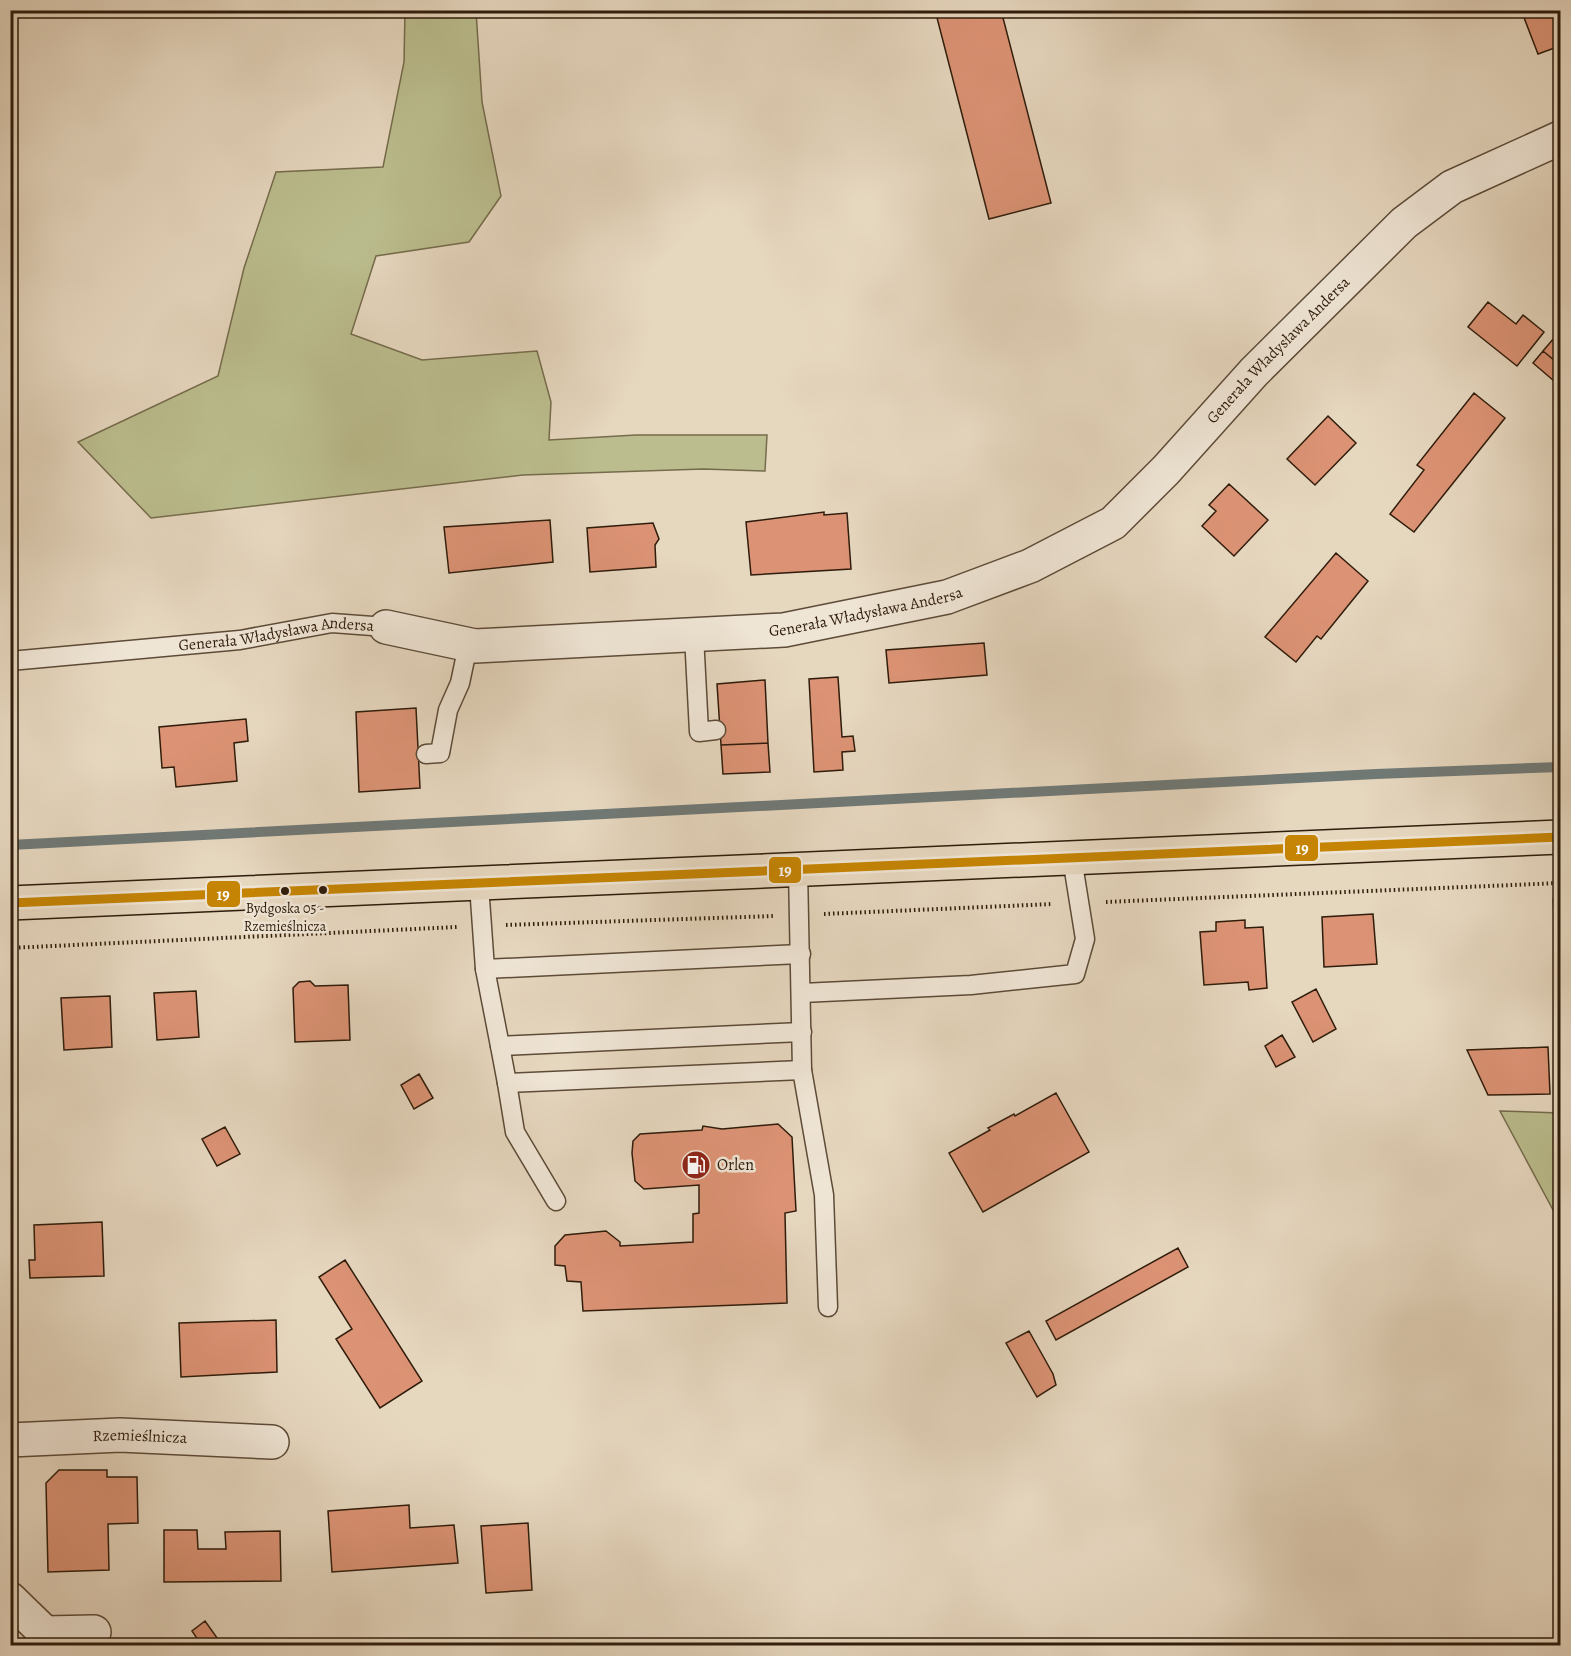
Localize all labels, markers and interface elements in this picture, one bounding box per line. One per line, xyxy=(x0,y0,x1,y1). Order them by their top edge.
street label: Generała Władysława Andersa xyxy=(1202,271,1355,429)
street label: Generała Władysława Andersa xyxy=(768,581,966,642)
street label: Generała Władysława Andersa xyxy=(178,612,375,657)
line badge: 19 xyxy=(1284,834,1319,862)
text: 19 xyxy=(1295,838,1309,860)
line badge: 19 xyxy=(768,856,802,884)
text: 19 xyxy=(778,860,792,882)
line badge: 19 xyxy=(206,880,241,908)
text: 19 xyxy=(216,884,230,906)
unlabelled marker xyxy=(317,884,329,896)
marker: Bydgoska 05 - Rzemieślnicza xyxy=(279,885,291,897)
place label: Bydgoska 05 - Rzemieślnicza xyxy=(244,899,327,936)
fuel station icon: Orlen xyxy=(680,1149,712,1181)
place label: Orlen xyxy=(717,1154,754,1176)
street label: Rzemieślnicza xyxy=(92,1424,188,1449)

